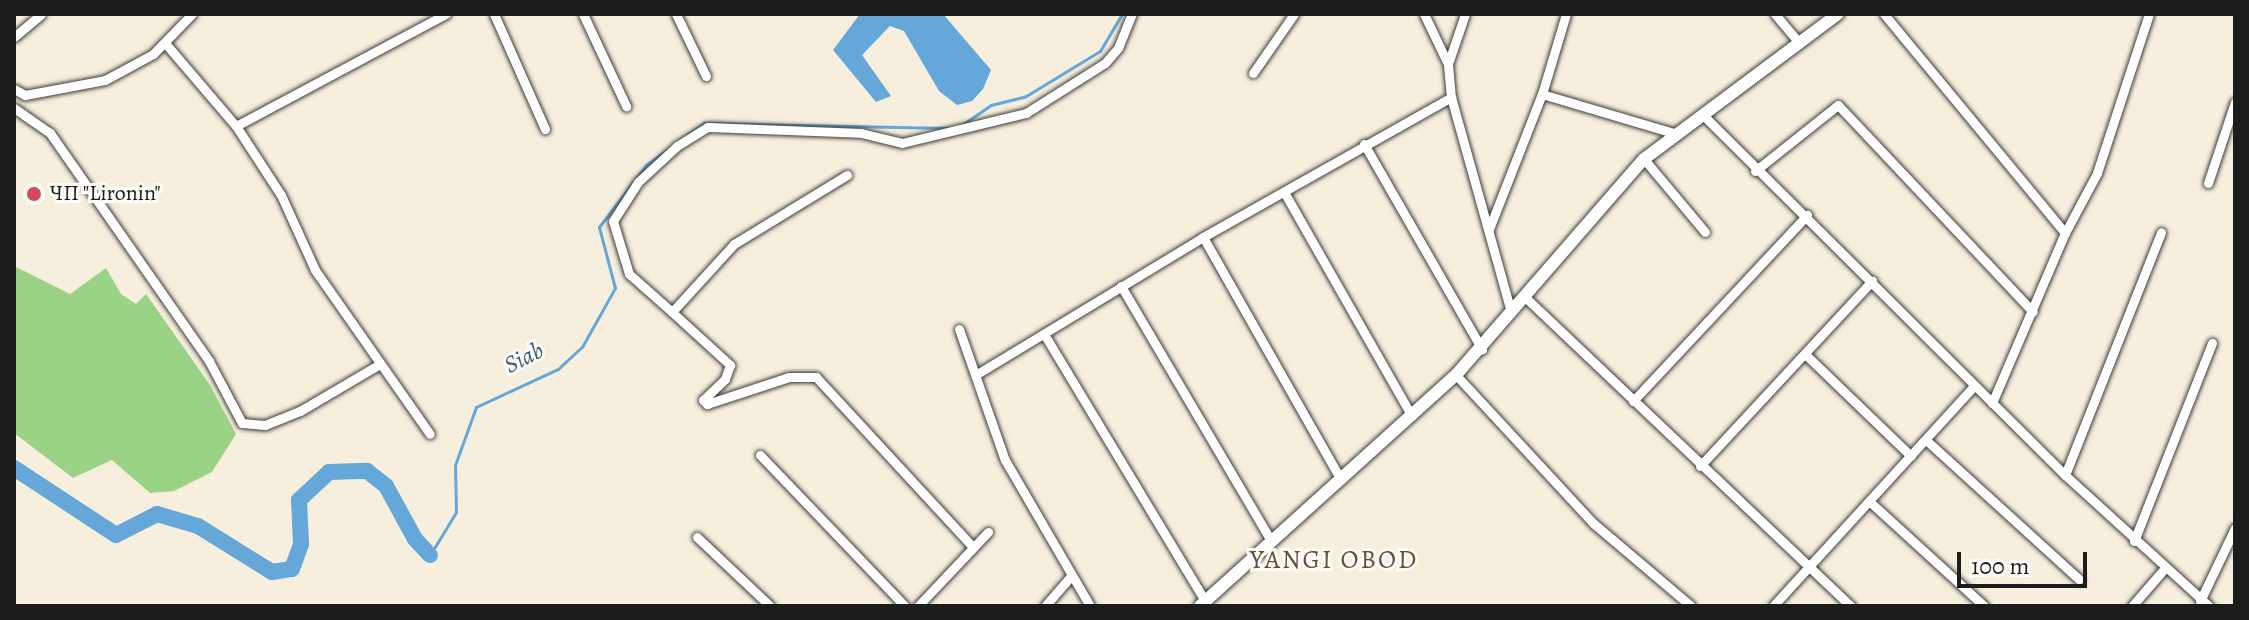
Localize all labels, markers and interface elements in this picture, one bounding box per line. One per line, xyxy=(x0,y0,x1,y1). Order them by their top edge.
place label: ЧП "Lironin" xyxy=(50,181,161,207)
marker: ЧП "Lironin" xyxy=(25,185,43,203)
water label: Siab xyxy=(500,336,548,380)
scale bar xyxy=(1961,536,2091,586)
district label: YANGI OBOD xyxy=(1250,544,1418,576)
text: 100 m xyxy=(1971,550,2030,582)

